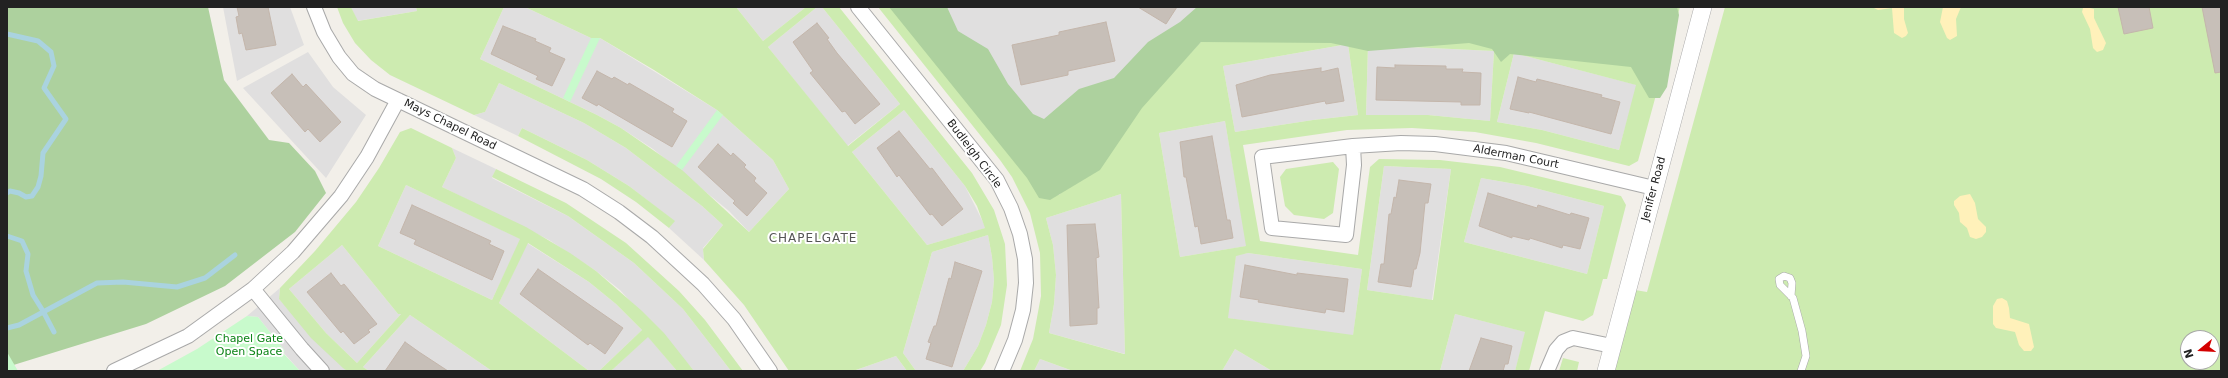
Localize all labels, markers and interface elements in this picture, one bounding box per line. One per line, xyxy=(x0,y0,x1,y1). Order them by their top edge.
street label: Mays Chapel Road xyxy=(402,97,498,153)
street label: Budleigh Circle xyxy=(944,117,1004,191)
street label: Alderman Court xyxy=(1472,142,1560,172)
street label: Jenifer Road xyxy=(1639,155,1669,223)
district label: CHAPELGATE xyxy=(769,232,857,246)
north arrow xyxy=(2180,330,2220,370)
park label: Chapel Gate Open Space xyxy=(215,332,283,358)
text: N xyxy=(2181,347,2197,360)

